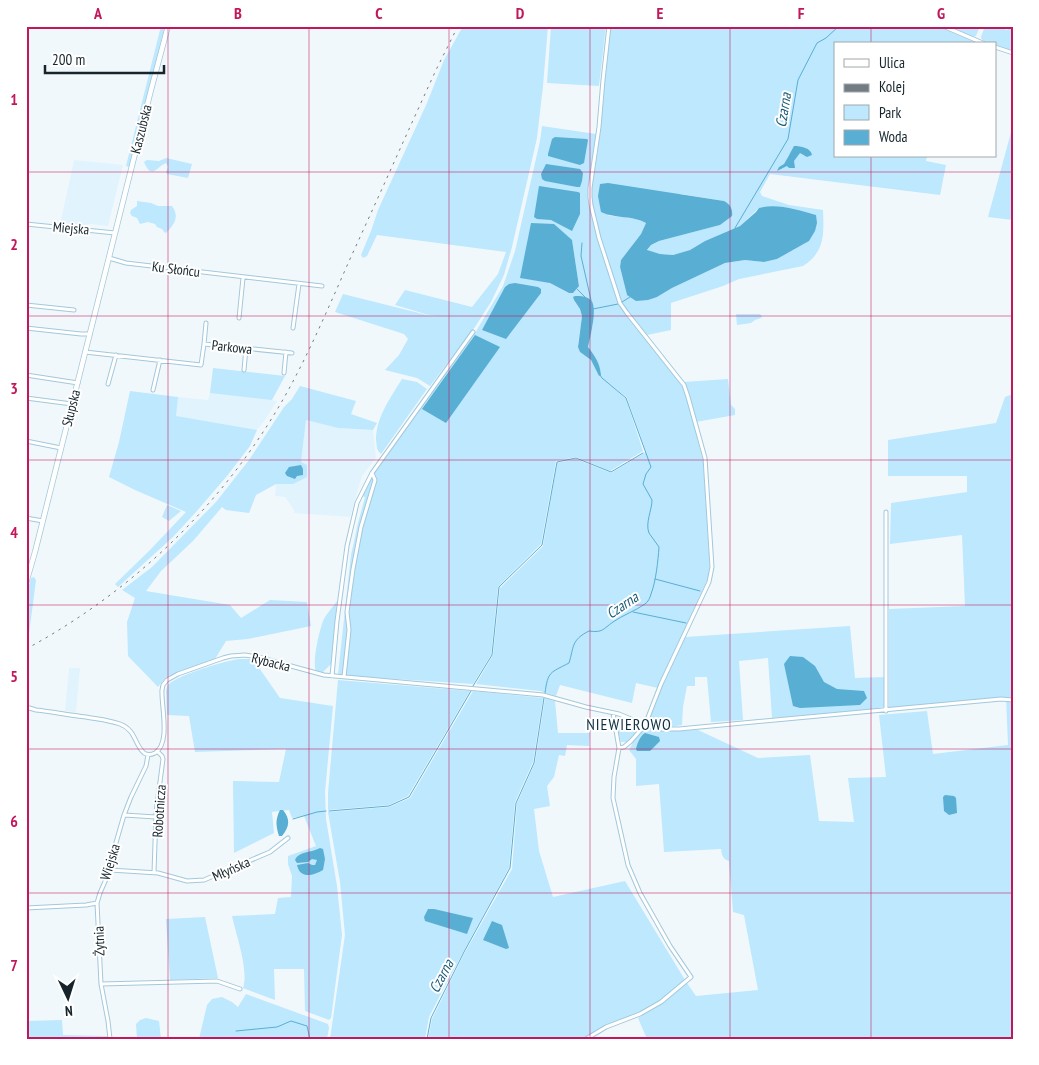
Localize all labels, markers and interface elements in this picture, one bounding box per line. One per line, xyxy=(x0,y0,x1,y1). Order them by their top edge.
text: A xyxy=(93,3,103,23)
text: B xyxy=(234,3,242,23)
text: C xyxy=(375,3,383,23)
text: D xyxy=(516,3,525,23)
text: E xyxy=(657,3,664,23)
text: F xyxy=(798,3,805,23)
text: G xyxy=(937,3,945,23)
scale bar xyxy=(45,42,164,74)
legend xyxy=(834,42,996,158)
text: 200 m xyxy=(52,50,85,69)
text: Ulica xyxy=(879,53,905,72)
text: Kolej xyxy=(879,77,905,96)
text: 1 xyxy=(10,89,18,109)
water label: Czarna xyxy=(771,90,795,129)
street label: Kaszubska xyxy=(126,103,156,155)
text: Park xyxy=(879,103,901,122)
text: Woda xyxy=(879,127,908,146)
street label: Miejska xyxy=(52,217,90,239)
text: 2 xyxy=(10,234,18,254)
street label: Ku Słońcu xyxy=(151,257,201,281)
street label: Parkowa xyxy=(211,336,253,358)
text: 3 xyxy=(10,378,18,398)
street label: Słupska xyxy=(58,388,84,428)
text: 4 xyxy=(10,522,18,542)
water label: Czarna xyxy=(602,587,643,623)
street label: Rybacka xyxy=(250,649,292,675)
text: 5 xyxy=(10,666,18,686)
district label: NIEWIEROWO xyxy=(586,714,672,734)
street label: Robotnicza xyxy=(148,784,170,838)
text: 6 xyxy=(10,811,18,831)
street label: Wiejska xyxy=(96,842,124,882)
street label: Młyńska xyxy=(209,853,253,885)
street label: Żytnia xyxy=(89,926,109,956)
text: 7 xyxy=(10,955,18,975)
water label: Czarna xyxy=(424,955,458,996)
north arrow xyxy=(42,972,92,1022)
text: N xyxy=(65,1002,73,1020)

